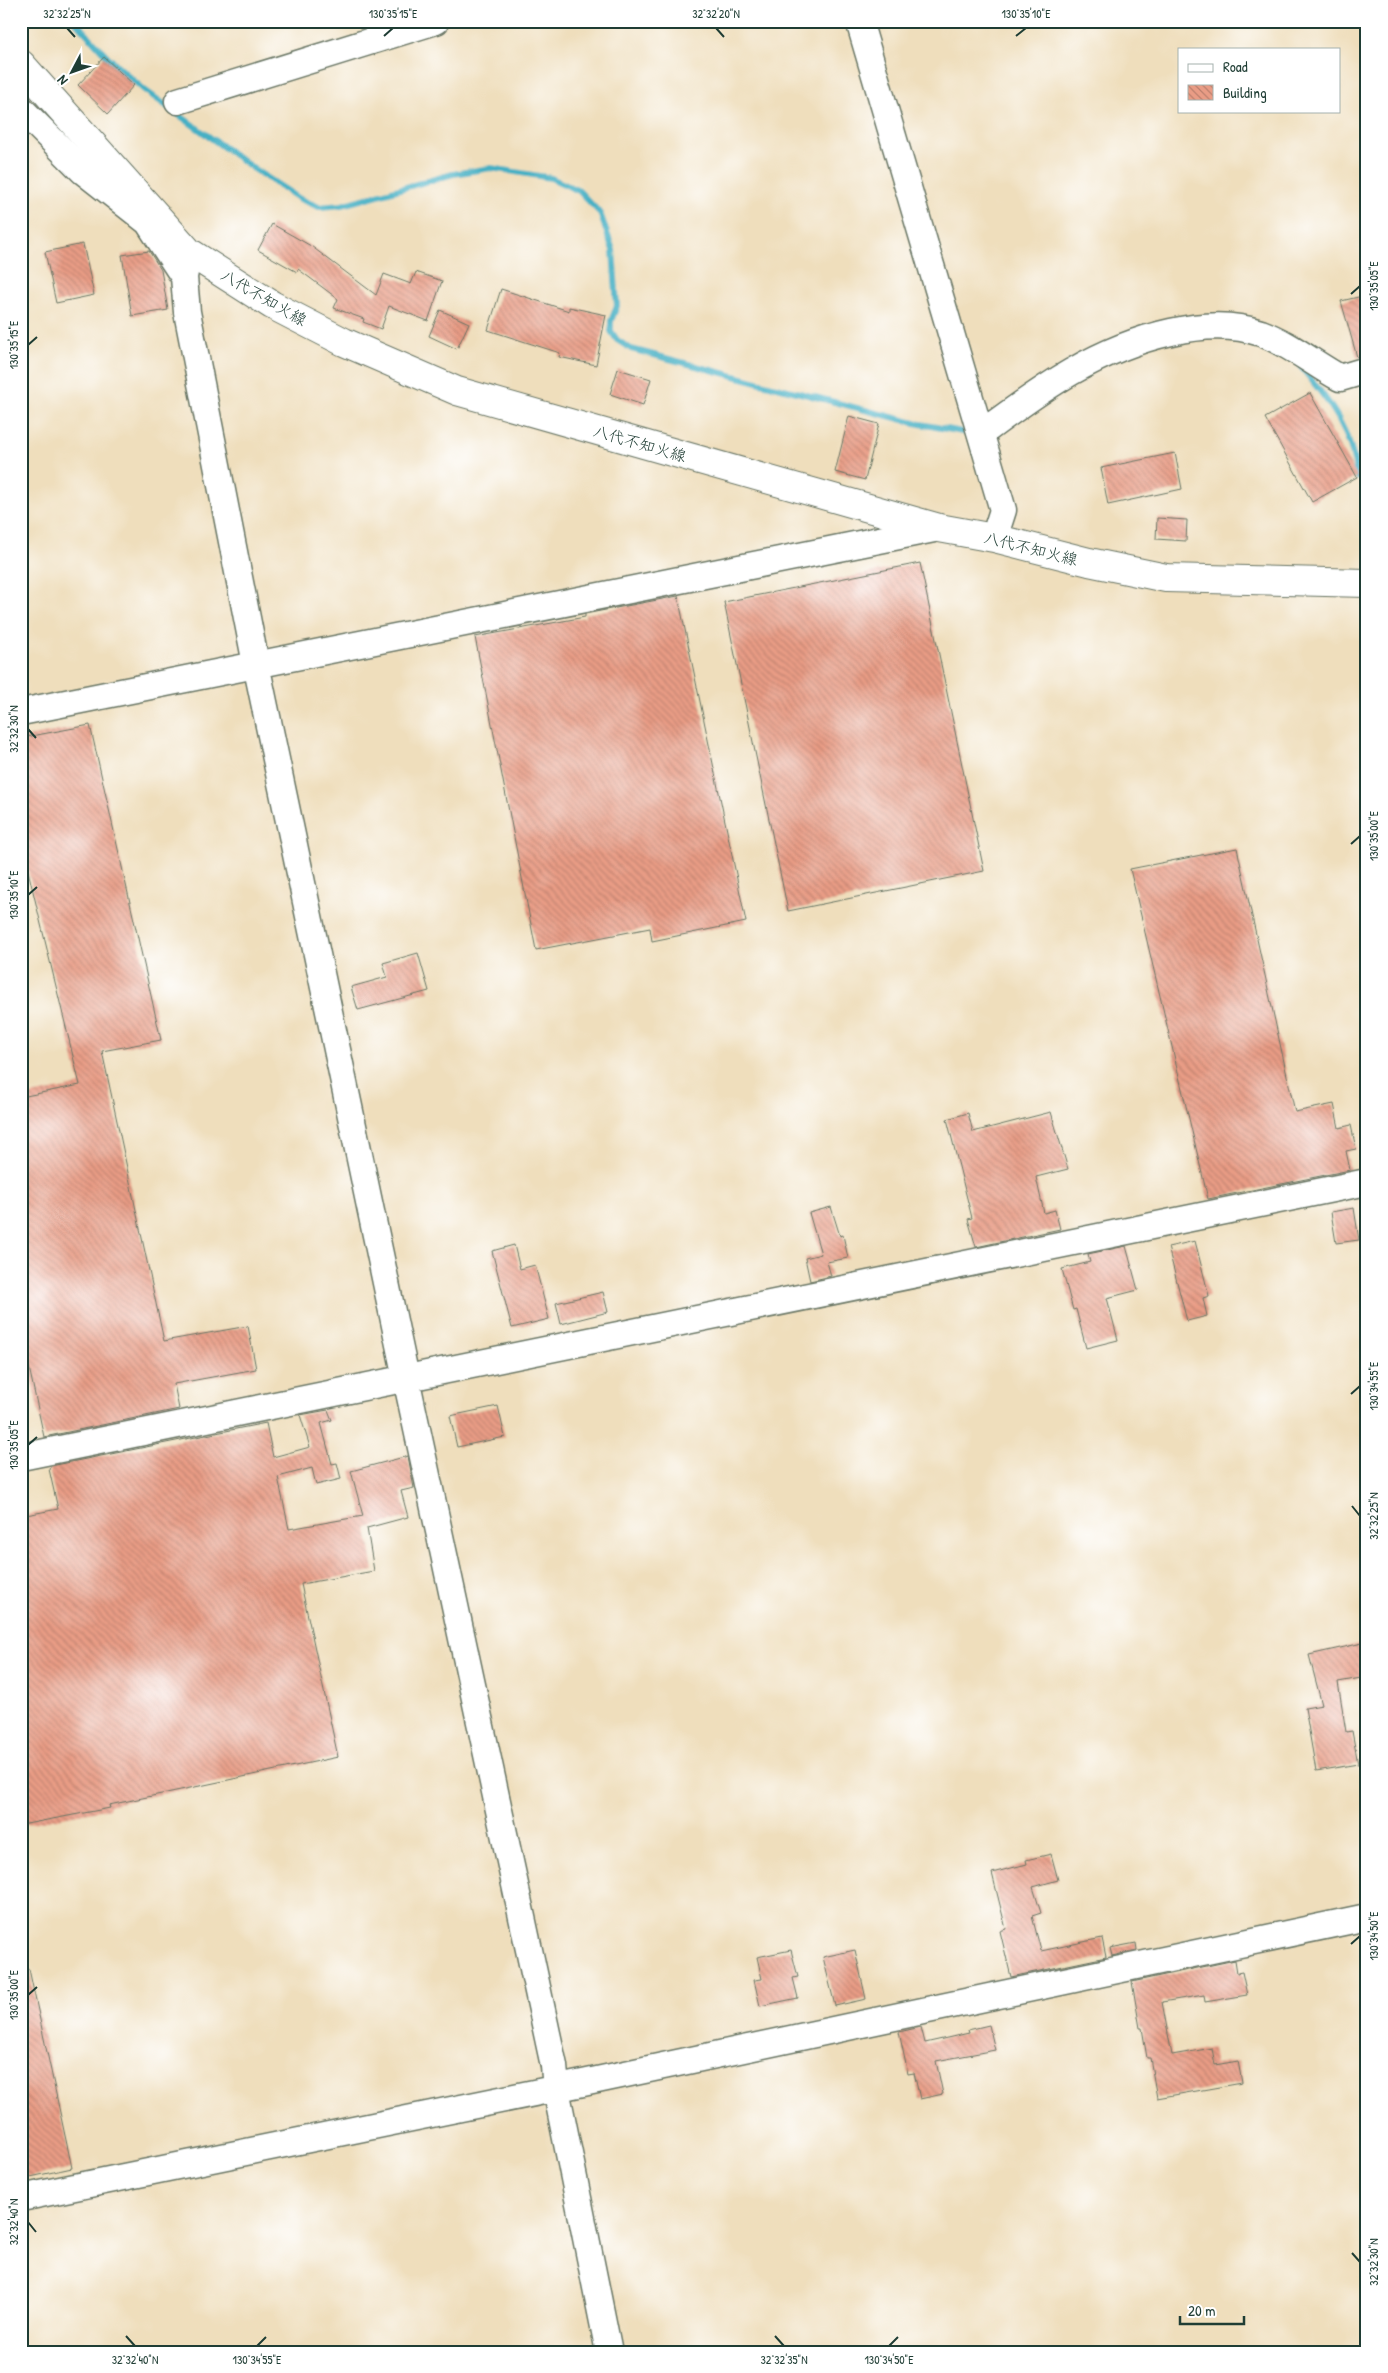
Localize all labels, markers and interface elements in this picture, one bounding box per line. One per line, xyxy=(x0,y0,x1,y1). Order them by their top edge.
text: 32°32'25"N xyxy=(43,5,91,22)
text: 130°35'15"E xyxy=(369,5,418,22)
text: 32°32'20"N xyxy=(692,5,740,22)
text: 130°35'10"E xyxy=(1002,5,1051,22)
north arrow xyxy=(48,48,98,98)
legend xyxy=(1178,48,1340,112)
text: Road xyxy=(1223,56,1248,77)
text: N xyxy=(52,71,71,90)
text: Building xyxy=(1223,82,1267,103)
text: 130°35'05"E xyxy=(1365,260,1382,311)
street label: 八代不知火線 xyxy=(217,263,311,331)
text: 130°35'15"E xyxy=(5,320,22,369)
street label: 八代不知火線 xyxy=(591,419,689,467)
street label: 八代不知火線 xyxy=(982,526,1080,570)
text: 32°32'30"N xyxy=(5,705,22,753)
text: 130°35'00"E xyxy=(1365,810,1382,861)
text: 130°35'10"E xyxy=(5,870,22,919)
text: 130°34'55"E xyxy=(1365,1361,1382,1410)
text: 130°35'05"E xyxy=(5,1419,22,1470)
text: 32°32'25"N xyxy=(1365,1492,1382,1540)
text: 130°34'50"E xyxy=(1365,1911,1382,1961)
text: 130°35'00"E xyxy=(5,1969,22,2020)
text: 32°32'40"N xyxy=(5,2199,22,2245)
text: 32°32'30"N xyxy=(1365,2238,1382,2286)
scale bar xyxy=(1180,2293,1244,2325)
text: 20 m xyxy=(1188,2300,1215,2321)
text: 32°32'40"N xyxy=(112,2351,158,2368)
text: 130°34'55"E xyxy=(233,2351,282,2368)
text: 32°32'35"N xyxy=(760,2351,808,2368)
text: 130°34'50"E xyxy=(864,2351,914,2368)

